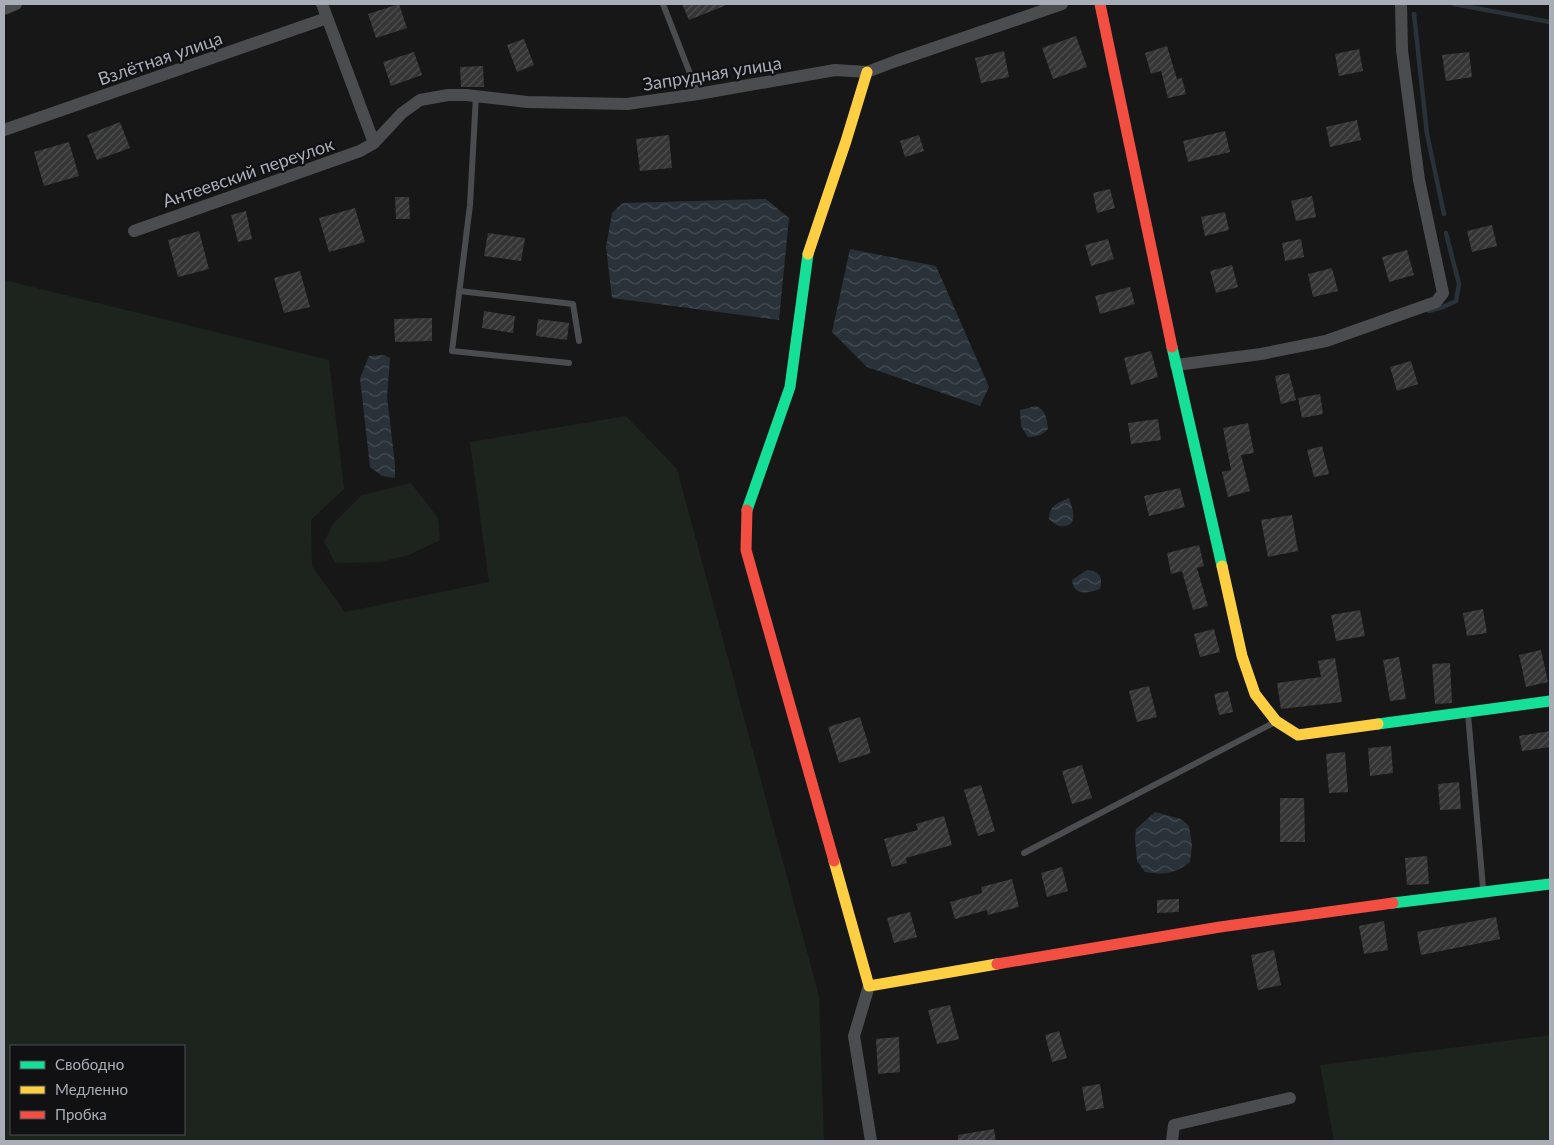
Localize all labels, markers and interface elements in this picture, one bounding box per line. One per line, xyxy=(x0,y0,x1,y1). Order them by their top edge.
street label: Взлётная улица xyxy=(95,26,225,90)
street label: Запрудная улица xyxy=(641,51,783,95)
street label: Антеевский переулок xyxy=(159,132,337,212)
legend xyxy=(10,1045,185,1135)
text: Свободно xyxy=(55,1055,124,1073)
text: Медленно xyxy=(55,1080,128,1098)
text: Пробка xyxy=(55,1105,107,1123)

